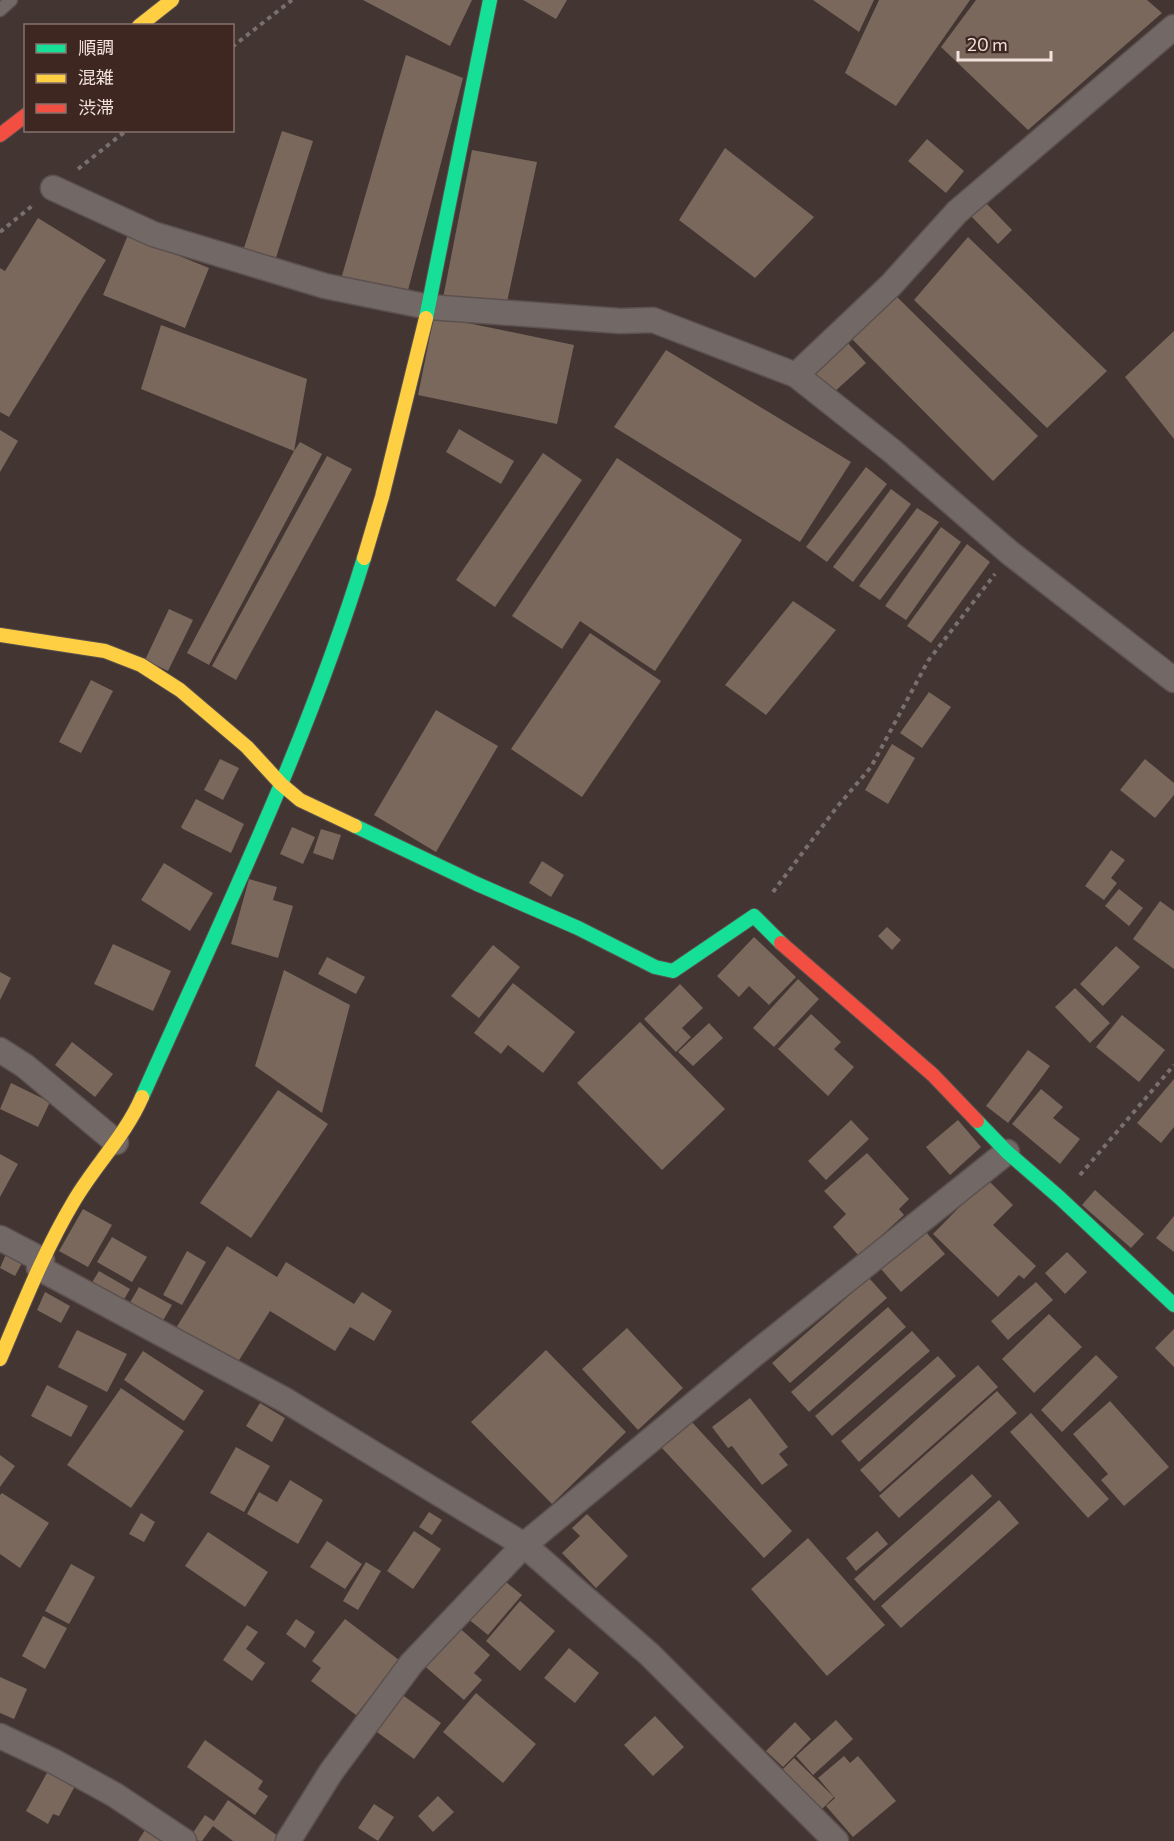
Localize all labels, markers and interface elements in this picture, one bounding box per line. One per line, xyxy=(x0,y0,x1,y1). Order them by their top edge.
legend xyxy=(24,24,234,132)
scale bar xyxy=(958,24,1051,62)
text: 20 m xyxy=(967,33,1008,55)
text: 順調 xyxy=(78,36,114,58)
text: 混雑 xyxy=(78,66,114,88)
text: 渋滞 xyxy=(78,96,114,118)

